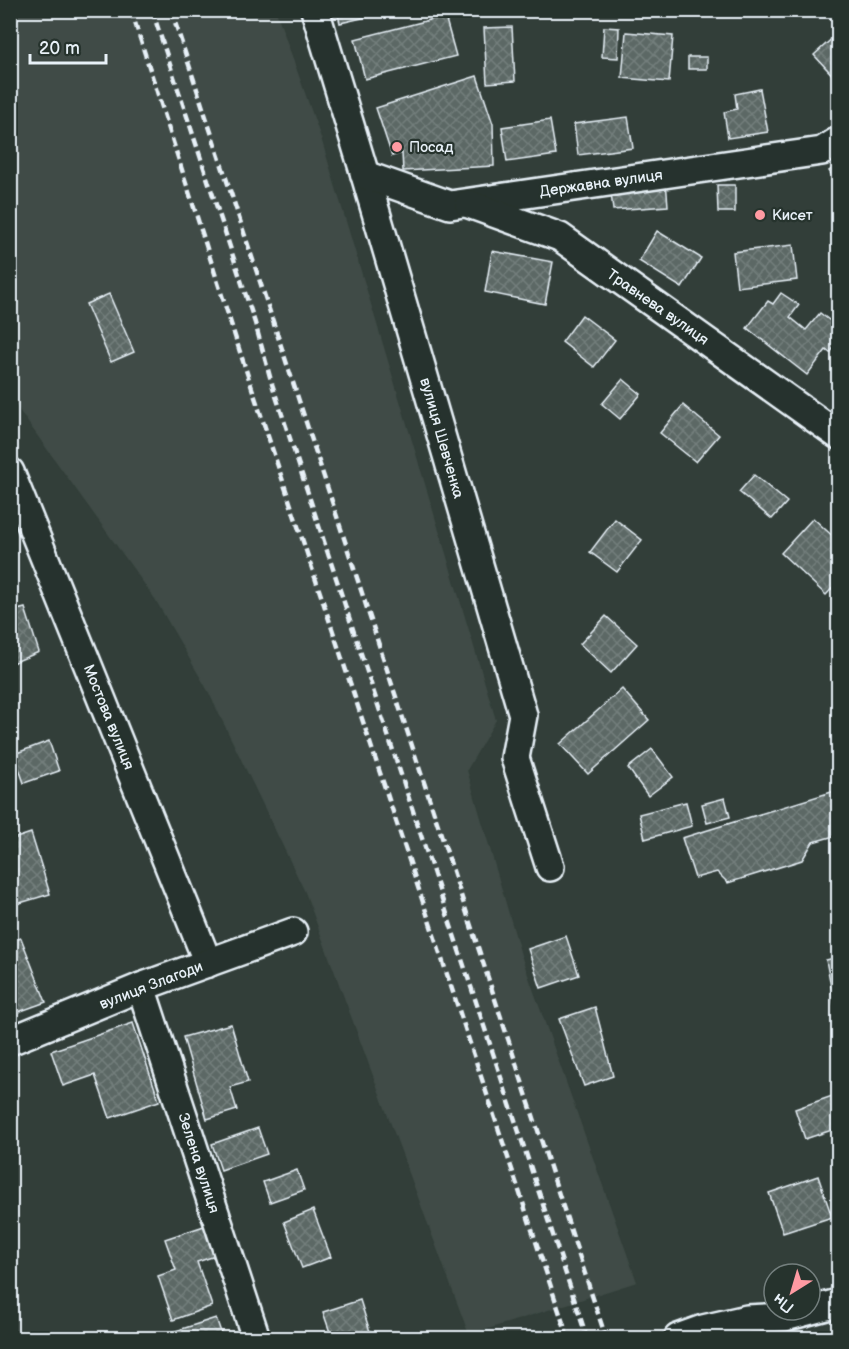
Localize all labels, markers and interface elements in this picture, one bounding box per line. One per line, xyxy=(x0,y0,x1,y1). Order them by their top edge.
scale bar xyxy=(30,27,106,65)
text: 20 m xyxy=(39,38,80,59)
place label: Посад xyxy=(409,138,453,157)
marker: Посад xyxy=(390,140,404,154)
street label: Державна вулиця xyxy=(538,165,664,202)
place label: Кисет xyxy=(772,206,813,225)
marker: Кисет xyxy=(753,208,767,222)
street label: Травнева вулиця xyxy=(603,265,712,350)
street label: вулиця Шевченка xyxy=(415,376,468,501)
street label: Мостова вулиця xyxy=(79,662,138,773)
street label: вулиця Злагоди xyxy=(97,957,206,1014)
street label: Зелена вулиця xyxy=(173,1111,224,1216)
north arrow xyxy=(762,1262,822,1322)
text: Пн xyxy=(770,1289,798,1317)

